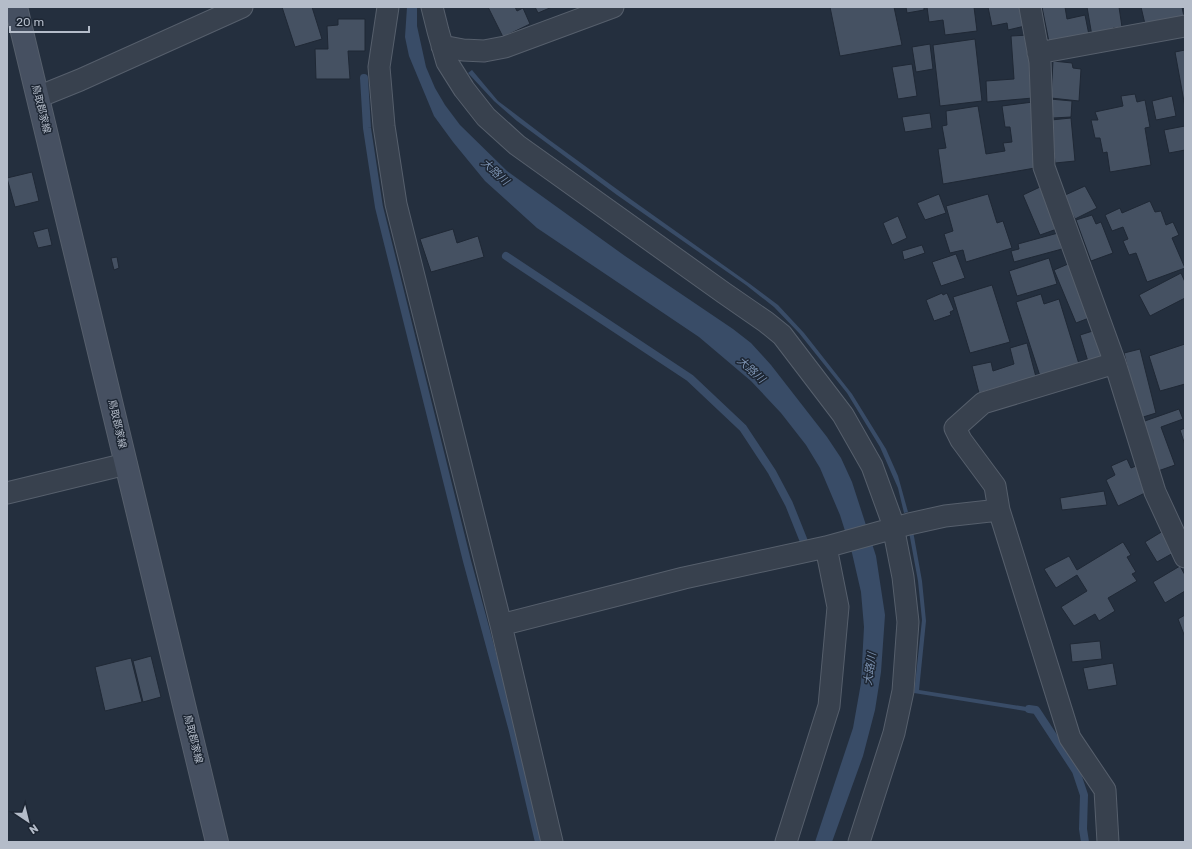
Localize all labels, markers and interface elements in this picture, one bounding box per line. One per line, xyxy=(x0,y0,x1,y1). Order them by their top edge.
scale bar xyxy=(10,8,89,34)
text: 20 m xyxy=(16,15,44,29)
street label: 鳥取郡家線 xyxy=(29,83,53,135)
water label: 大路川 xyxy=(478,156,512,189)
water label: 大路川 xyxy=(734,354,768,387)
street label: 鳥取郡家線 xyxy=(106,398,128,450)
water label: 大路川 xyxy=(861,651,879,686)
street label: 鳥取郡家線 xyxy=(181,713,205,765)
north arrow xyxy=(8,801,48,841)
text: N xyxy=(26,821,40,836)

